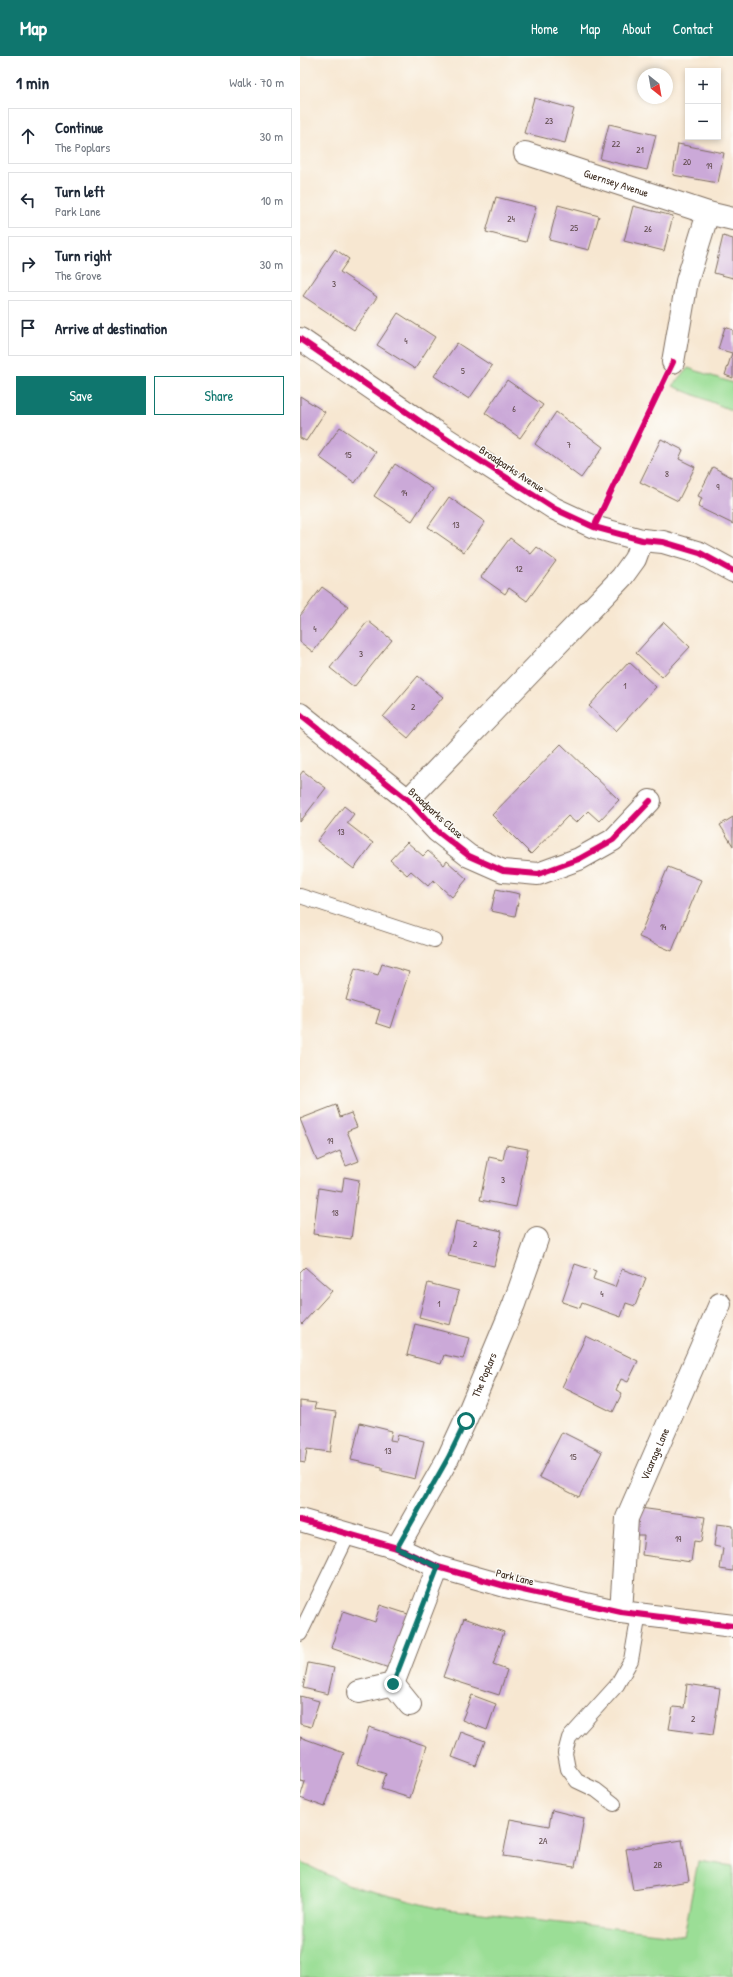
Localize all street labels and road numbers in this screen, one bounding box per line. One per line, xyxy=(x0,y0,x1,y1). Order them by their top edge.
street label: Guernsey Avenue xyxy=(582,166,651,200)
street label: Broadparks Avenue xyxy=(477,443,548,496)
street label: Broadparks Close xyxy=(406,785,467,842)
street label: The Poplars xyxy=(469,1351,500,1399)
street label: Vicarage Lane xyxy=(637,1425,673,1482)
street label: Park Lane xyxy=(495,1566,536,1589)

